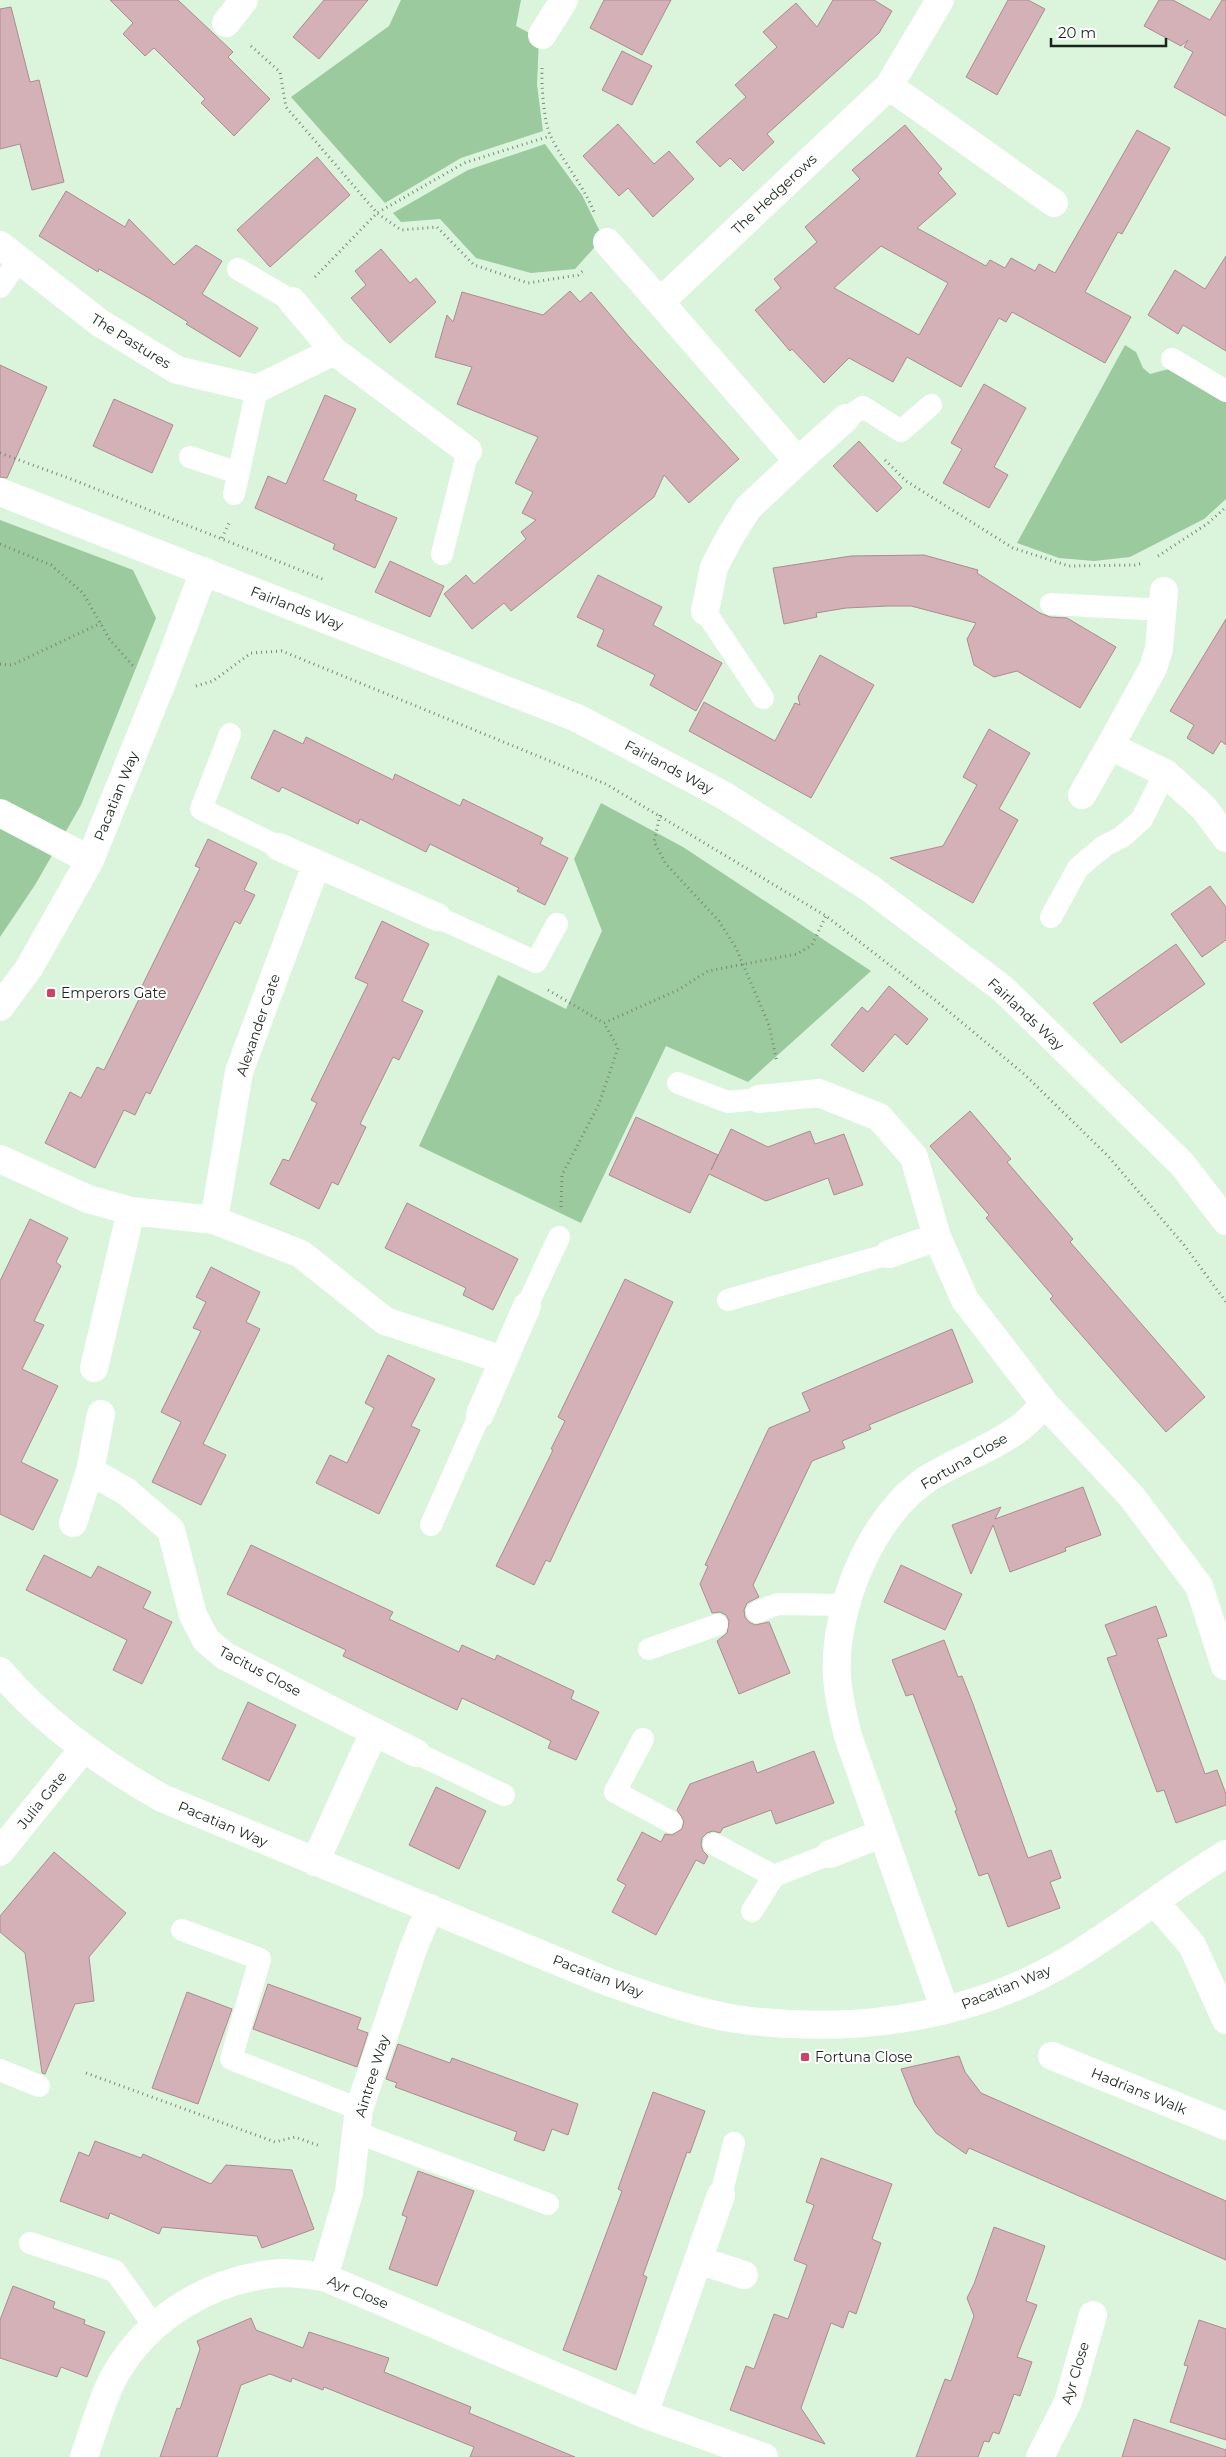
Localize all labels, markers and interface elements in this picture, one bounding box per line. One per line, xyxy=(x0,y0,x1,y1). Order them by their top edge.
scale bar xyxy=(1051,15,1166,47)
text: 20 m xyxy=(1058,23,1096,42)
street label: The Hedgerows xyxy=(728,150,821,238)
street label: The Pastures xyxy=(88,309,174,373)
street label: Fairlands Way xyxy=(248,582,346,634)
street label: Fairlands Way xyxy=(622,736,717,798)
street label: Pacatian Way xyxy=(90,748,142,844)
street label: Alexander Gate xyxy=(232,971,284,1079)
street label: Fairlands Way xyxy=(984,974,1068,1054)
place label: Emperors Gate xyxy=(61,984,166,1002)
marker: Emperors Gate xyxy=(45,987,57,999)
street label: Fortuna Close xyxy=(917,1429,1011,1493)
street label: Tacitus Close xyxy=(216,1642,304,1700)
street label: Julia Gate xyxy=(13,1768,71,1833)
street label: Pacatian Way xyxy=(176,1797,271,1851)
street label: Pacatian Way xyxy=(550,1950,646,2002)
street label: Pacatian Way xyxy=(958,1961,1054,2013)
street label: Aintree Way xyxy=(351,2032,393,2119)
place label: Fortuna Close xyxy=(815,2048,912,2066)
marker: Fortuna Close xyxy=(799,2051,811,2063)
street label: Hadrians Walk xyxy=(1088,2064,1190,2119)
street label: Ayr Close xyxy=(325,2271,391,2313)
street label: Ayr Close xyxy=(1057,2340,1093,2406)

